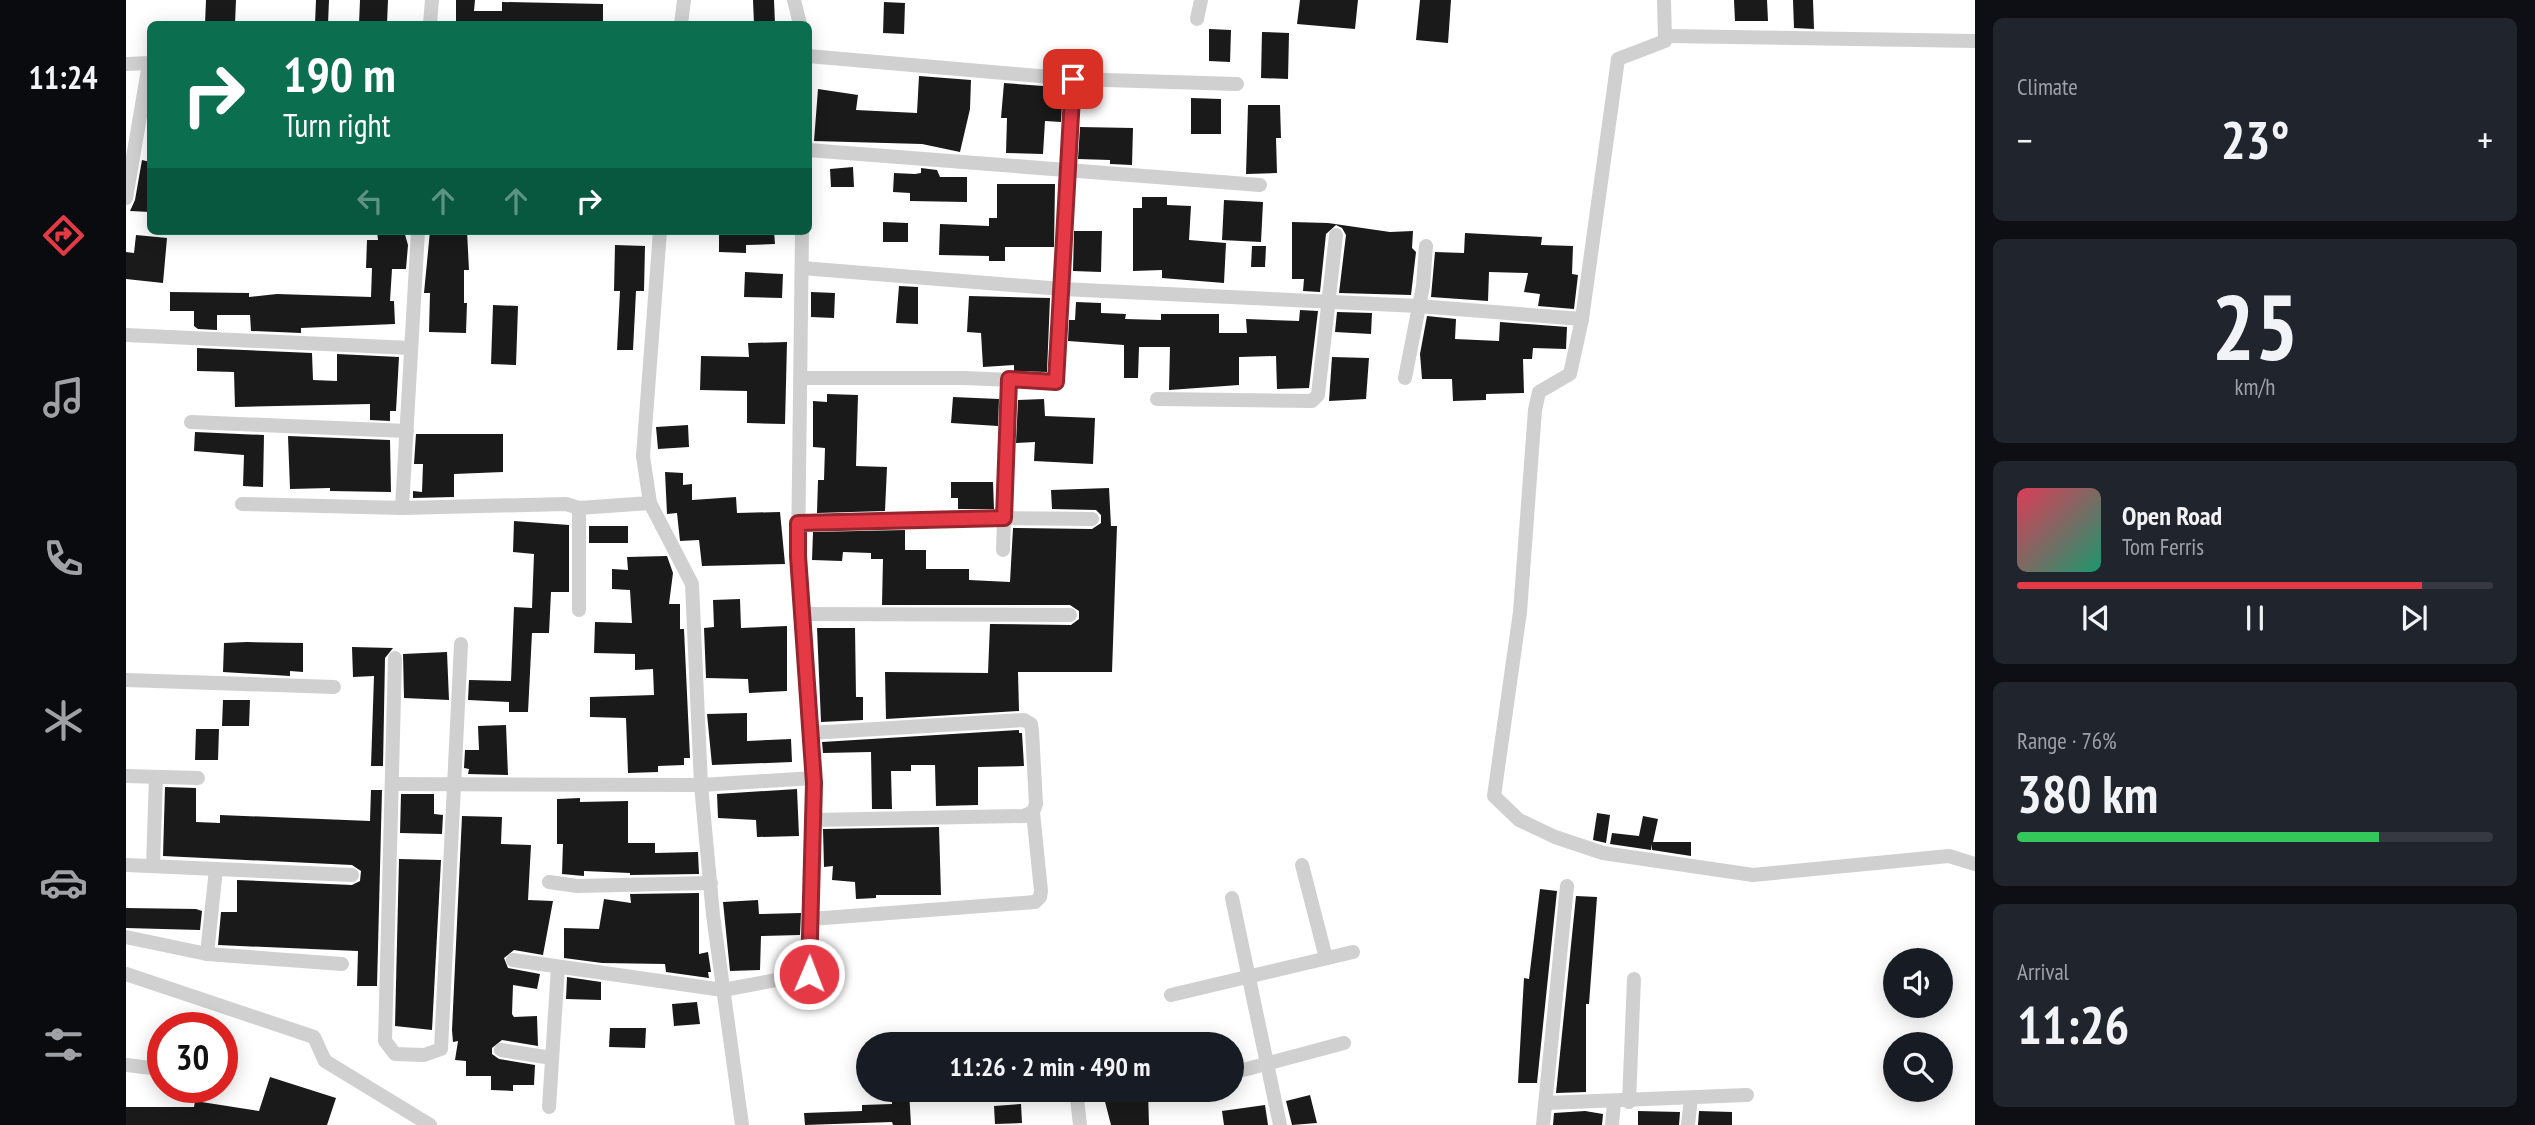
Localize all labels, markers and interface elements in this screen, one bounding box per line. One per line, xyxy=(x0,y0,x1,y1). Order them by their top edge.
text: 190 m xyxy=(283,42,396,106)
icon: right xyxy=(168,49,259,140)
pin xyxy=(1043,49,1103,109)
text: 11:24 xyxy=(28,56,98,98)
icon: arrive xyxy=(1054,60,1092,98)
text: Climate xyxy=(2017,72,2078,101)
text: Turn right xyxy=(283,104,391,146)
text: 23° xyxy=(2221,106,2289,173)
text: − xyxy=(2017,115,2033,164)
text: + xyxy=(2477,115,2493,164)
icon: left xyxy=(351,182,389,220)
icon: ahead xyxy=(424,182,462,220)
icon: ahead xyxy=(497,182,535,220)
icon: right xyxy=(570,182,608,220)
icon: directions xyxy=(39,211,88,260)
text: 25 xyxy=(2212,267,2299,385)
text: km/h xyxy=(2235,372,2275,401)
icon: music xyxy=(39,373,88,422)
text: Open Road xyxy=(2122,499,2222,532)
text: Tom Ferris xyxy=(2122,532,2204,561)
icon: phone xyxy=(39,534,88,583)
icon: previous xyxy=(2077,599,2115,637)
icon: pause xyxy=(2236,599,2274,637)
icon: next xyxy=(2395,599,2433,637)
icon: climate xyxy=(39,696,88,745)
text: Range · 76% xyxy=(2017,726,2117,755)
text: 380 km xyxy=(2017,760,2158,827)
icon: car xyxy=(39,858,88,907)
position arrow xyxy=(772,937,846,1011)
map controls xyxy=(1883,948,1953,1102)
button: sound xyxy=(1883,948,1953,1018)
text: Arrival xyxy=(2017,957,2069,986)
text: 11:26 xyxy=(2017,991,2129,1058)
speed limit sign: 30 xyxy=(147,1012,238,1103)
icon: filters xyxy=(39,1020,88,1069)
button: search xyxy=(1883,1032,1953,1102)
text: 11:26 · 2 min · 490 m xyxy=(950,1050,1150,1083)

